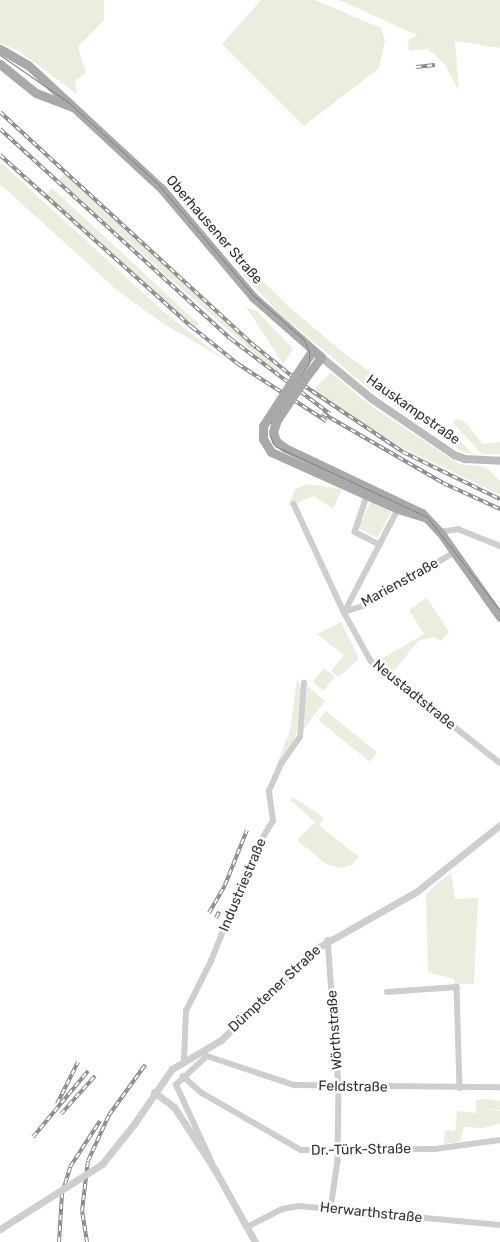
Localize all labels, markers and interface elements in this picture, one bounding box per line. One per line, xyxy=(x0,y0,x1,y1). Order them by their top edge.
street label: Oberhausener Straße xyxy=(162,172,266,288)
street label: Hauskampstraße xyxy=(363,371,463,449)
street label: Marienstraße xyxy=(359,555,441,611)
street label: Neustadtstraße xyxy=(369,656,459,734)
street label: Industriestraße xyxy=(216,836,270,934)
street label: Dümptener Straße xyxy=(225,942,325,1036)
street label: Wörthstraße xyxy=(324,990,346,1070)
street label: Feldstraße xyxy=(318,1078,388,1096)
street label: Dr.-Türk-Straße xyxy=(311,1141,411,1159)
street label: Herwarthstraße xyxy=(319,1199,423,1227)

